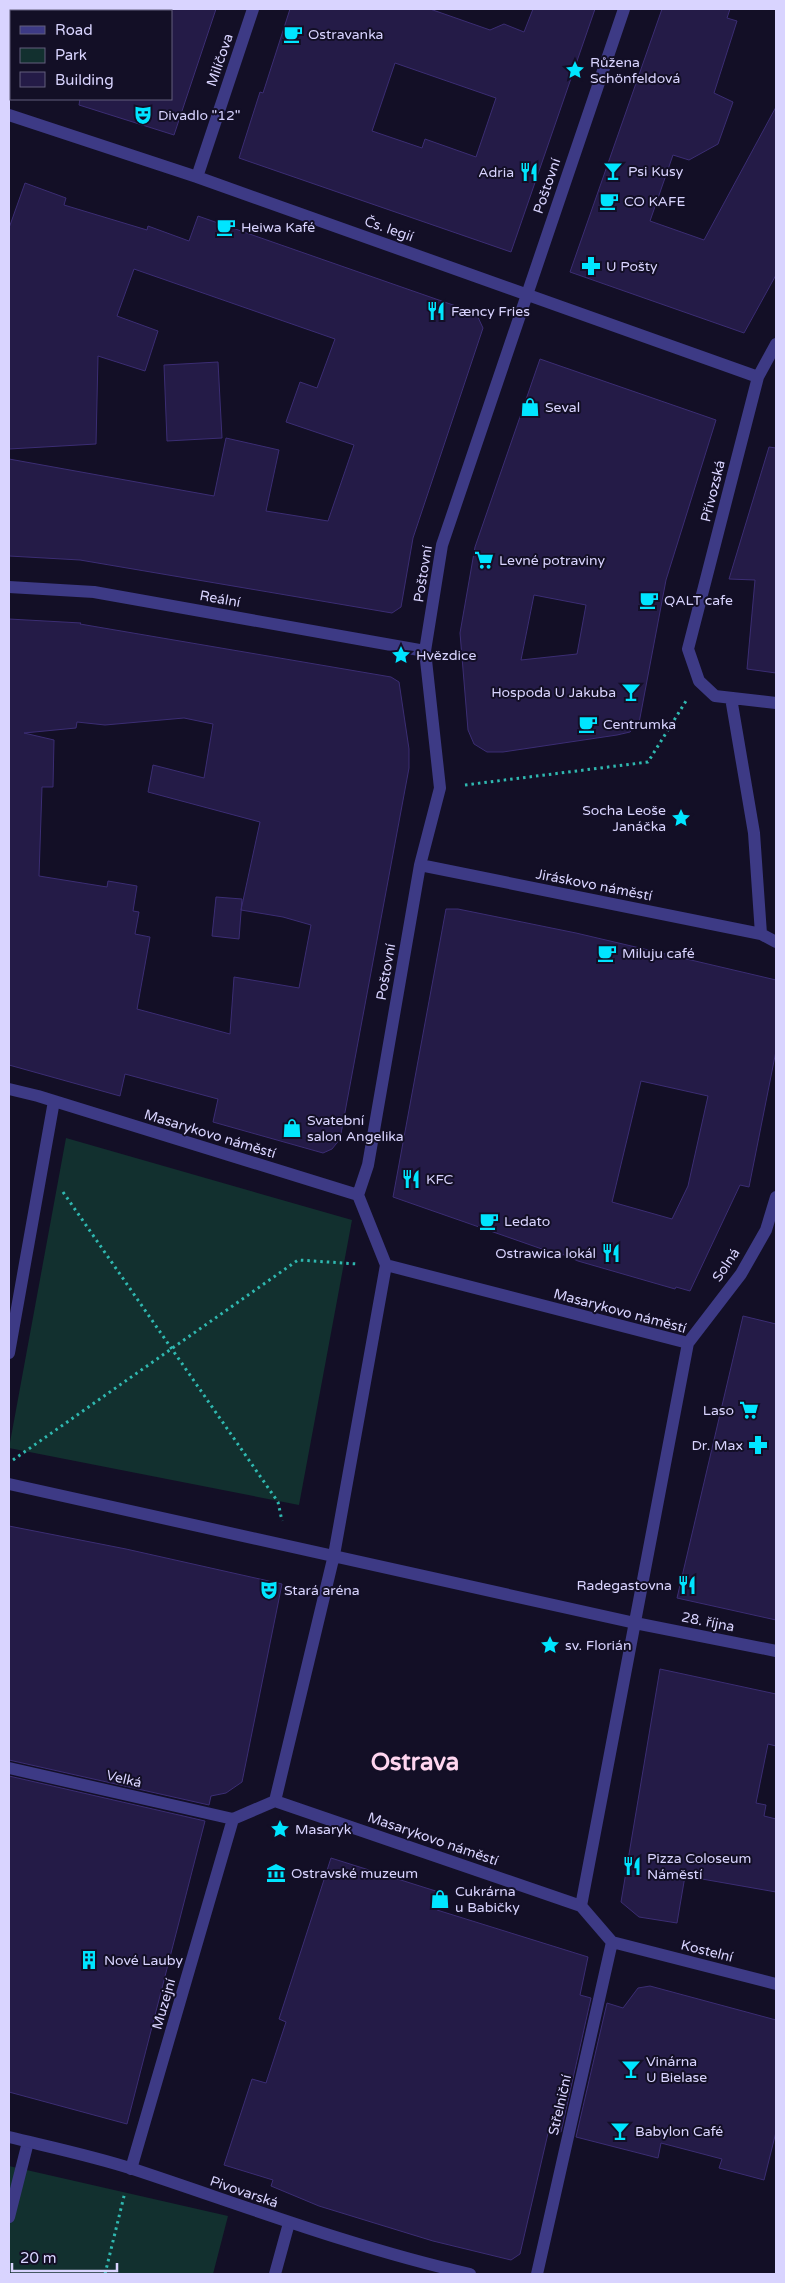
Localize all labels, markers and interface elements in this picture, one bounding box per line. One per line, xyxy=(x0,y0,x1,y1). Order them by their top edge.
legend xyxy=(10,10,172,100)
text: Road xyxy=(55,21,93,39)
cafe icon: Ostravanka xyxy=(282,23,304,45)
place label: Ostravanka xyxy=(308,26,384,43)
street label: Milíčova xyxy=(203,31,237,89)
text: Park xyxy=(55,46,87,64)
place label: Růžena Schönfeldová xyxy=(590,54,680,87)
place icon: Růžena Schönfeldová xyxy=(564,59,586,81)
text: Building xyxy=(55,71,114,89)
theatre icon: Divadlo "12" xyxy=(132,104,154,126)
place label: Divadlo "12" xyxy=(158,107,241,124)
street label: Poštovní xyxy=(530,156,565,216)
bar icon: Psi Kusy xyxy=(602,160,624,182)
restaurant icon: Adria xyxy=(518,161,540,183)
place label: Psi Kusy xyxy=(628,163,684,180)
place label: Adria xyxy=(478,164,514,181)
cafe icon: CO KAFE xyxy=(598,190,620,212)
place label: CO KAFE xyxy=(624,193,686,210)
street label: Čs. legií xyxy=(362,213,416,245)
cafe icon: Heiwa Kafé xyxy=(215,216,237,238)
place label: Heiwa Kafé xyxy=(241,219,315,236)
pharmacy icon: U Pošty xyxy=(580,255,602,277)
place label: U Pošty xyxy=(606,258,658,275)
restaurant icon: Fæncy Fries xyxy=(425,300,447,322)
place label: Fæncy Fries xyxy=(451,303,530,320)
shop icon: Seval xyxy=(519,396,541,418)
place label: Seval xyxy=(545,399,580,416)
street label: Přívozská xyxy=(697,458,729,524)
street label: Poštovní xyxy=(410,544,436,604)
supermarket icon: Levné potraviny xyxy=(473,549,495,571)
place label: Levné potraviny xyxy=(499,552,605,569)
street label: Reální xyxy=(198,587,242,611)
cafe icon: QALT cafe xyxy=(638,589,660,611)
place label: QALT cafe xyxy=(664,592,733,609)
place icon: Hvězdice xyxy=(390,644,412,666)
place label: Hvězdice xyxy=(416,647,476,664)
bar icon: Hospoda U Jakuba xyxy=(620,681,642,703)
place label: Hospoda U Jakuba xyxy=(491,684,616,701)
cafe icon: Centrumka xyxy=(577,713,599,735)
place label: Centrumka xyxy=(603,716,676,733)
place label: Socha Leoše Janáčka xyxy=(582,802,666,835)
place icon: Socha Leoše Janáčka xyxy=(670,807,692,829)
street label: Jiráskovo náměstí xyxy=(534,865,654,905)
street label: Poštovní xyxy=(373,942,399,1002)
cafe icon: Miluju café xyxy=(596,942,618,964)
place label: Miluju café xyxy=(622,945,695,962)
street label: Masarykovo náměstí xyxy=(142,1106,278,1162)
place label: Svatební salon Angelika xyxy=(307,1112,404,1145)
shop icon: Svatební salon Angelika xyxy=(281,1117,303,1139)
restaurant icon: KFC xyxy=(400,1168,422,1190)
place label: KFC xyxy=(426,1171,454,1188)
cafe icon: Ledato xyxy=(478,1210,500,1232)
place label: Ledato xyxy=(504,1213,550,1230)
restaurant icon: Ostrawica lokál xyxy=(600,1242,622,1264)
place label: Ostrawica lokál xyxy=(495,1245,596,1262)
street label: Solná xyxy=(709,1245,743,1285)
street label: Masarykovo náměstí xyxy=(552,1285,689,1337)
supermarket icon: Laso xyxy=(738,1399,760,1421)
place label: Laso xyxy=(703,1402,734,1419)
pharmacy icon: Dr. Max xyxy=(747,1434,769,1456)
place label: Dr. Max xyxy=(691,1437,743,1454)
restaurant icon: Radegastovna xyxy=(676,1574,698,1596)
place label: Radegastovna xyxy=(577,1577,672,1594)
theatre icon: Stará aréna xyxy=(258,1579,280,1601)
place label: Stará aréna xyxy=(284,1582,360,1599)
street label: 28. října xyxy=(680,1609,736,1635)
place icon: sv. Florián xyxy=(539,1634,561,1656)
place label: sv. Florián xyxy=(565,1637,631,1654)
district label: Ostrava xyxy=(371,1748,459,1777)
street label: Velká xyxy=(105,1767,143,1791)
street label: Masarykovo náměstí xyxy=(366,1809,501,1869)
place icon: Masaryk xyxy=(269,1818,291,1840)
place label: Masaryk xyxy=(295,1821,352,1838)
place label: Pizza Coloseum Náměstí xyxy=(647,1850,751,1883)
restaurant icon: Pizza Coloseum Náměstí xyxy=(621,1855,643,1877)
museum icon: Ostravské muzeum xyxy=(265,1862,287,1884)
place label: Ostravské muzeum xyxy=(291,1865,418,1882)
place label: Cukrárna u Babičky xyxy=(455,1883,520,1916)
shop icon: Cukrárna u Babičky xyxy=(429,1888,451,1910)
street label: Kostelní xyxy=(679,1936,735,1966)
building icon: Nové Lauby xyxy=(78,1949,100,1971)
place label: Nové Lauby xyxy=(104,1952,183,1969)
street label: Muzejní xyxy=(149,1976,180,2032)
place label: Vinárna U Bielase xyxy=(646,2053,707,2086)
bar icon: Vinárna U Bielase xyxy=(620,2058,642,2080)
street label: Střelniční xyxy=(545,2073,575,2137)
bar icon: Babylon Café xyxy=(609,2120,631,2142)
place label: Babylon Café xyxy=(635,2123,723,2140)
street label: Pivovarská xyxy=(208,2172,280,2212)
scale bar xyxy=(12,2240,118,2272)
text: 20 m xyxy=(20,2249,57,2267)

